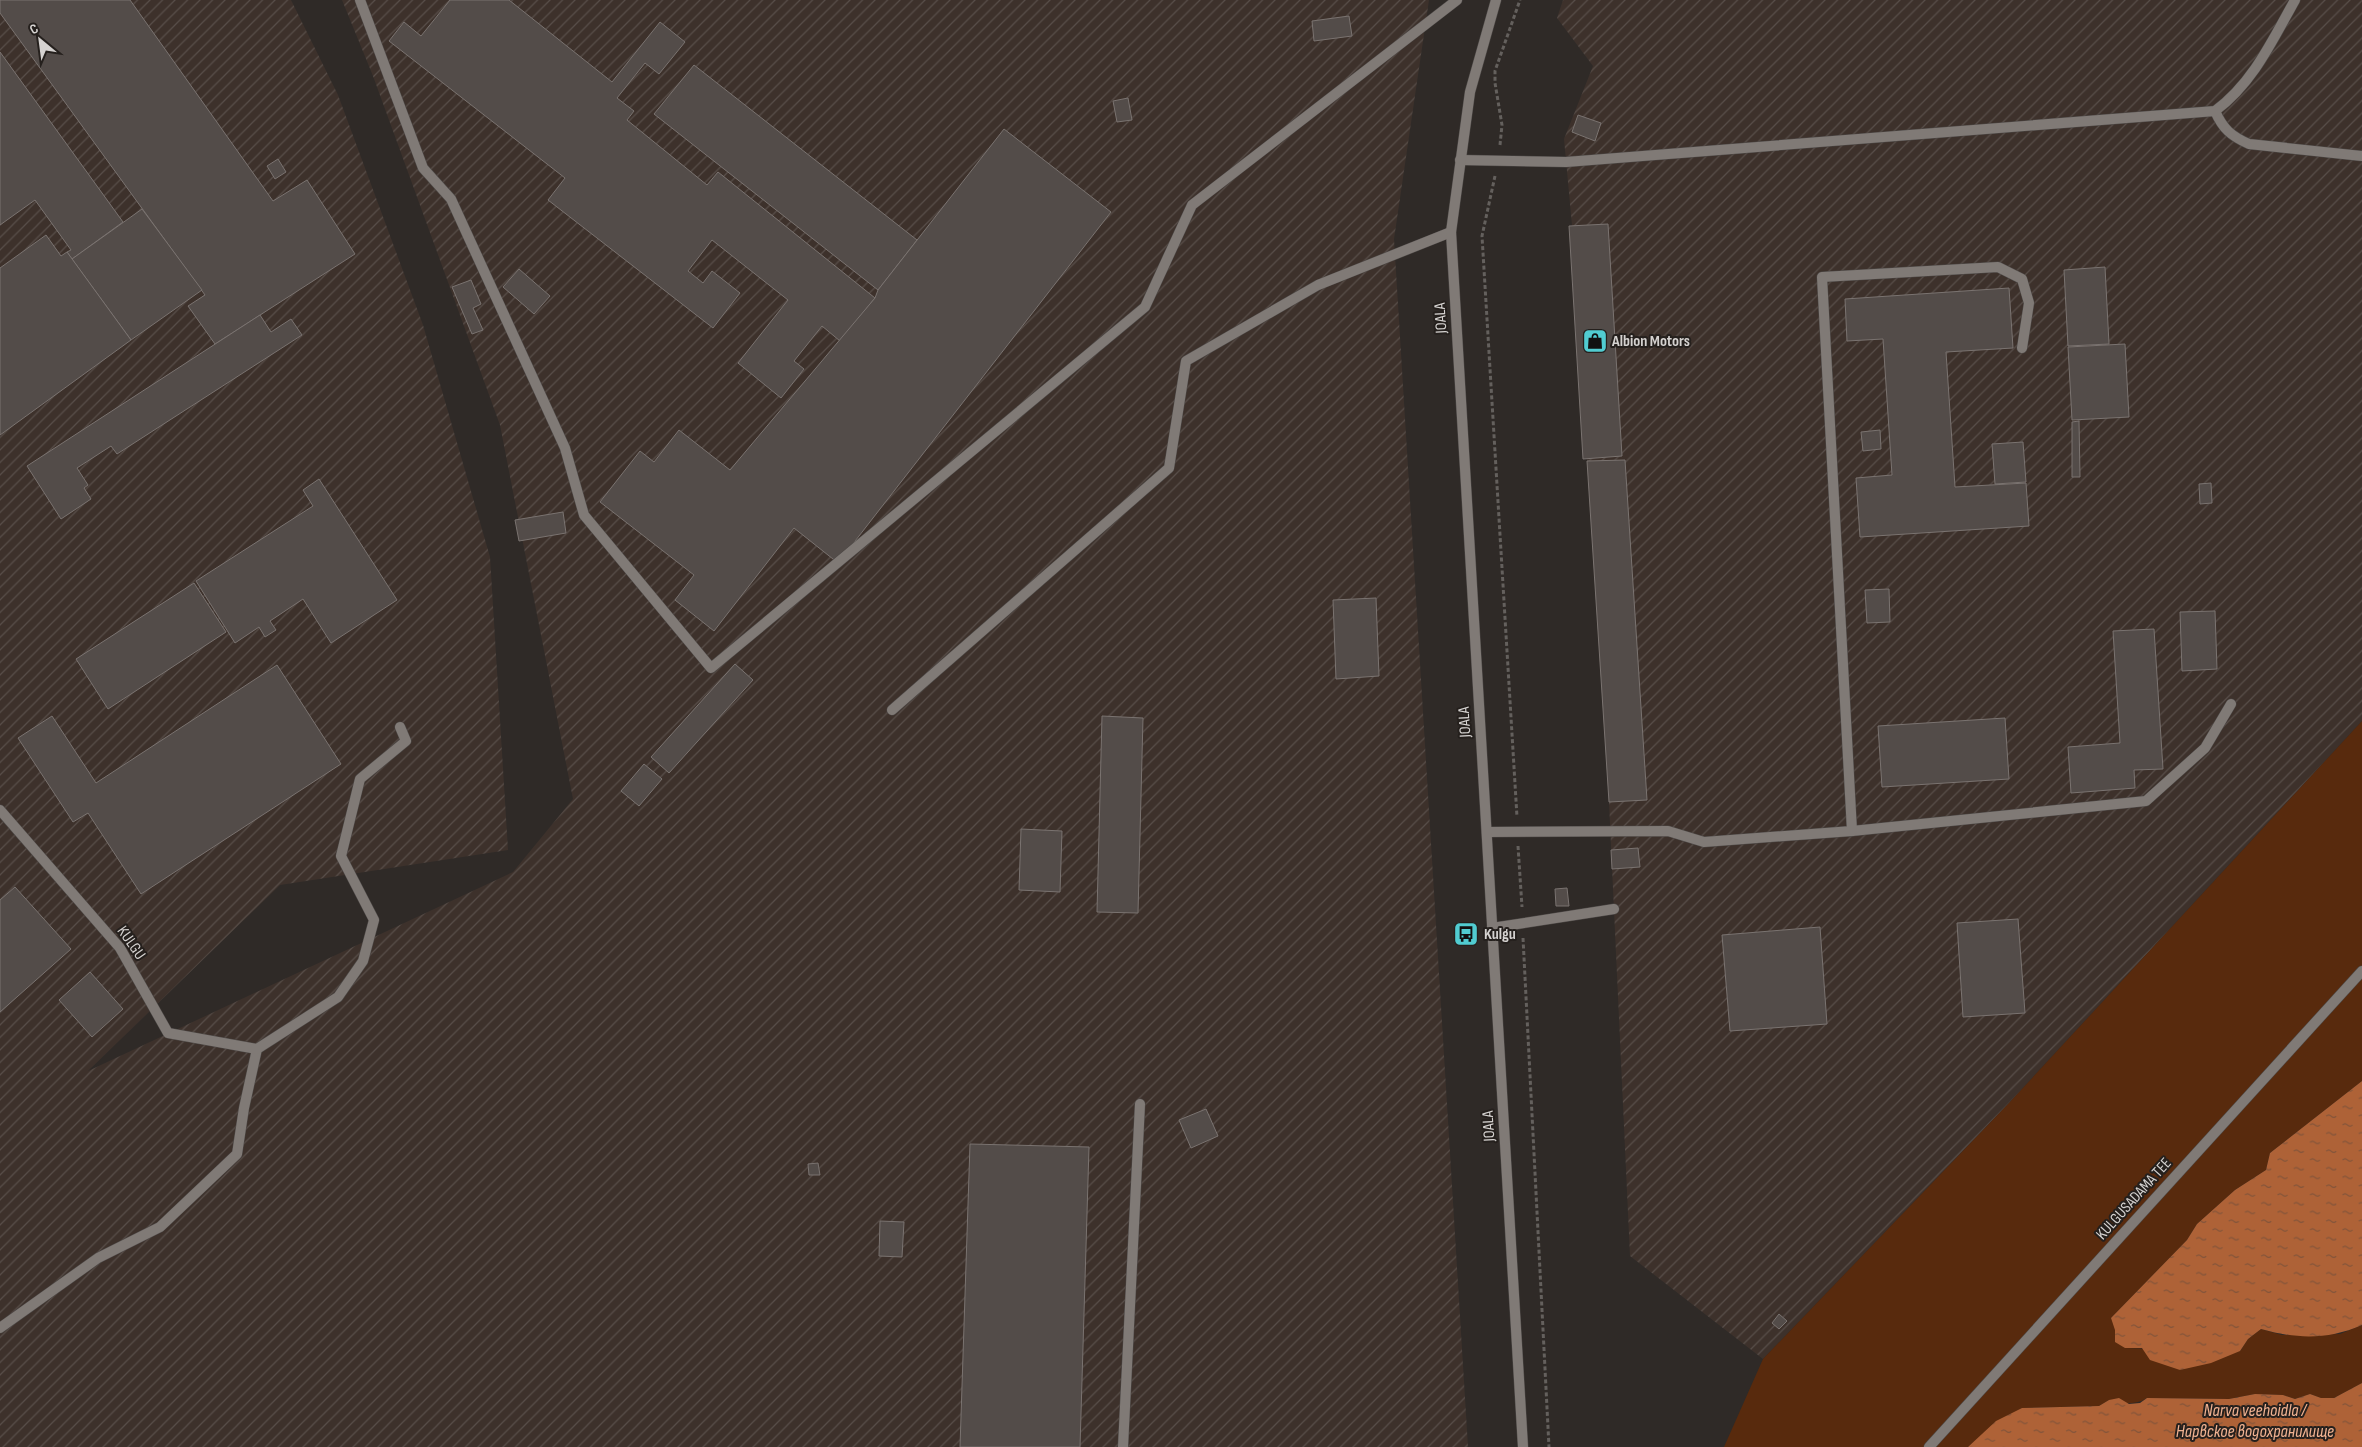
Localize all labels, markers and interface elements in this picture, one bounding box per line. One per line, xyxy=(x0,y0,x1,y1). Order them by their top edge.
north arrow xyxy=(15,15,65,65)
text: С xyxy=(27,20,41,38)
street label: JOALA xyxy=(1431,302,1451,335)
shop icon: Albion Motors xyxy=(1582,328,1608,354)
place label: Albion Motors xyxy=(1611,332,1690,351)
street label: JOALA xyxy=(1455,706,1475,739)
bus stop icon: Kulgu xyxy=(1453,921,1479,947)
street label: KULGU xyxy=(113,922,149,964)
place label: Kulgu xyxy=(1484,925,1516,944)
street label: JOALA xyxy=(1479,1110,1499,1143)
street label: KULGUSADAMA TEE xyxy=(2092,1154,2176,1244)
water label: Narva veehoidla / Нарвское водохранилище xyxy=(2176,1400,2334,1442)

